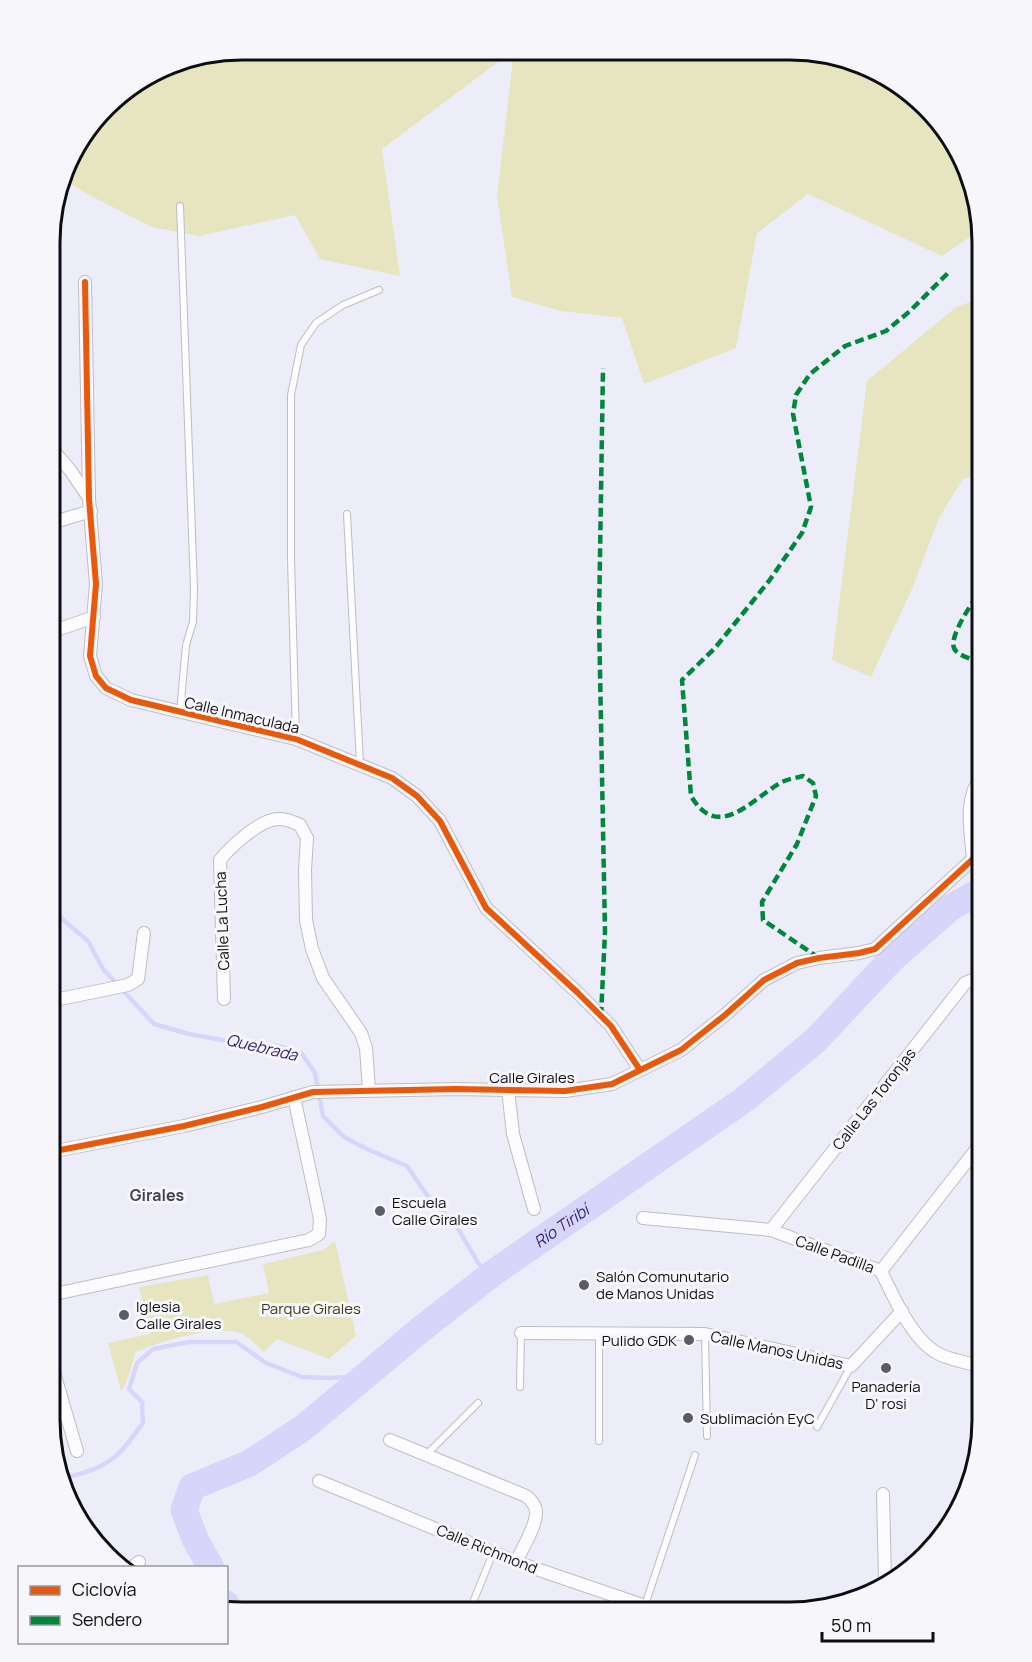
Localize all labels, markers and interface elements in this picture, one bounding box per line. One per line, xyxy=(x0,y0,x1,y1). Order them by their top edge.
street label: Calle Inmaculada xyxy=(182,692,302,738)
street label: Calle La Lucha xyxy=(210,871,234,971)
water label: Quebrada xyxy=(224,1028,301,1066)
street label: Calle Las Toronjas xyxy=(827,1043,921,1154)
street label: Calle Girales xyxy=(489,1067,575,1088)
district label: Girales xyxy=(130,1184,185,1206)
place label: Escuela Calle Girales xyxy=(392,1192,478,1230)
water label: Río Tiribí xyxy=(529,1197,596,1253)
marker: Escuela Calle Girales xyxy=(373,1204,387,1218)
street label: Calle Padilla xyxy=(793,1230,877,1278)
place label: Salón Comunutario de Manos Unidas xyxy=(596,1266,729,1304)
marker: Salón Comunutario de Manos Unidas xyxy=(577,1278,591,1292)
place label: Iglesia Calle Girales xyxy=(136,1296,222,1334)
park label: Parque Girales xyxy=(261,1298,361,1319)
marker: Iglesia Calle Girales xyxy=(117,1308,131,1322)
street label: Calle Manos Unidas xyxy=(709,1326,845,1374)
place label: Pulido GDK xyxy=(602,1330,677,1351)
marker: Pulido GDK xyxy=(682,1333,696,1347)
marker: Panadería D' rosi xyxy=(879,1361,893,1375)
place label: Panadería D' rosi xyxy=(851,1376,921,1414)
place label: Sublimación EyC xyxy=(700,1408,815,1429)
marker: Sublimación EyC xyxy=(681,1411,695,1425)
street label: Calle Richmond xyxy=(433,1519,541,1579)
legend xyxy=(18,1566,228,1644)
text: Ciclovía xyxy=(72,1577,137,1601)
scale bar xyxy=(822,1605,933,1643)
text: Sendero xyxy=(72,1607,142,1631)
text: 50 m xyxy=(831,1613,871,1637)

